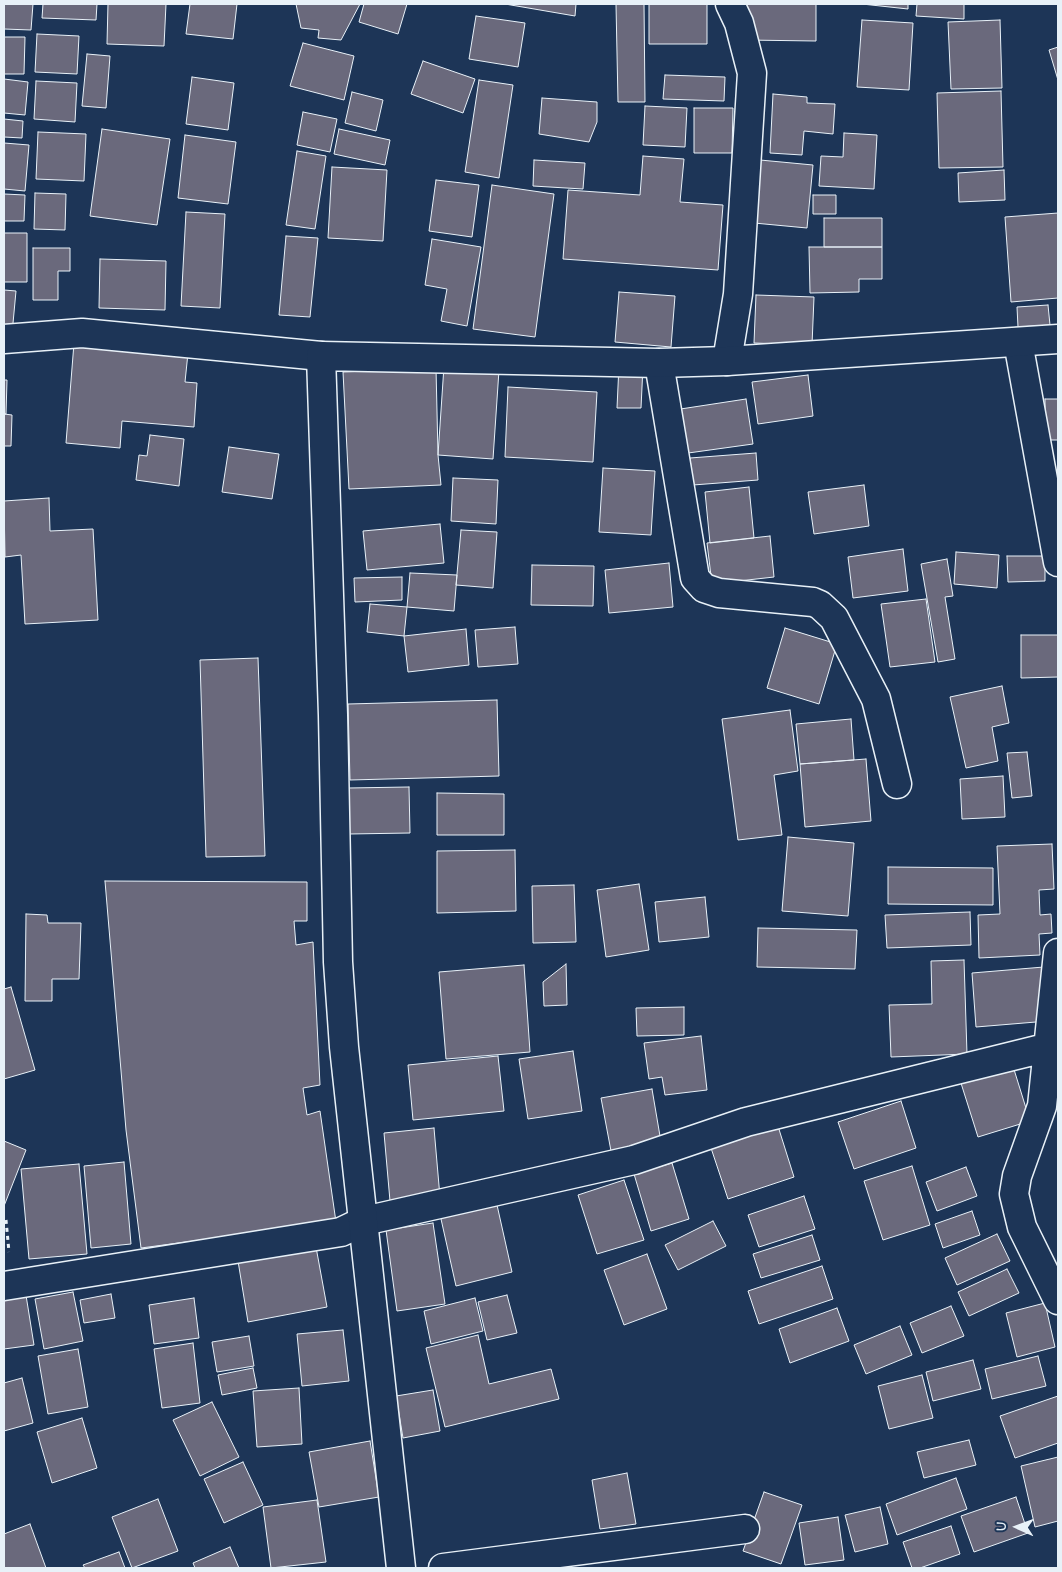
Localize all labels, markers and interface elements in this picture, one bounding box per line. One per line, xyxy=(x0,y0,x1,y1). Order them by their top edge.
north arrow xyxy=(992,1502,1042,1552)
text: U xyxy=(993,1521,1010,1531)

